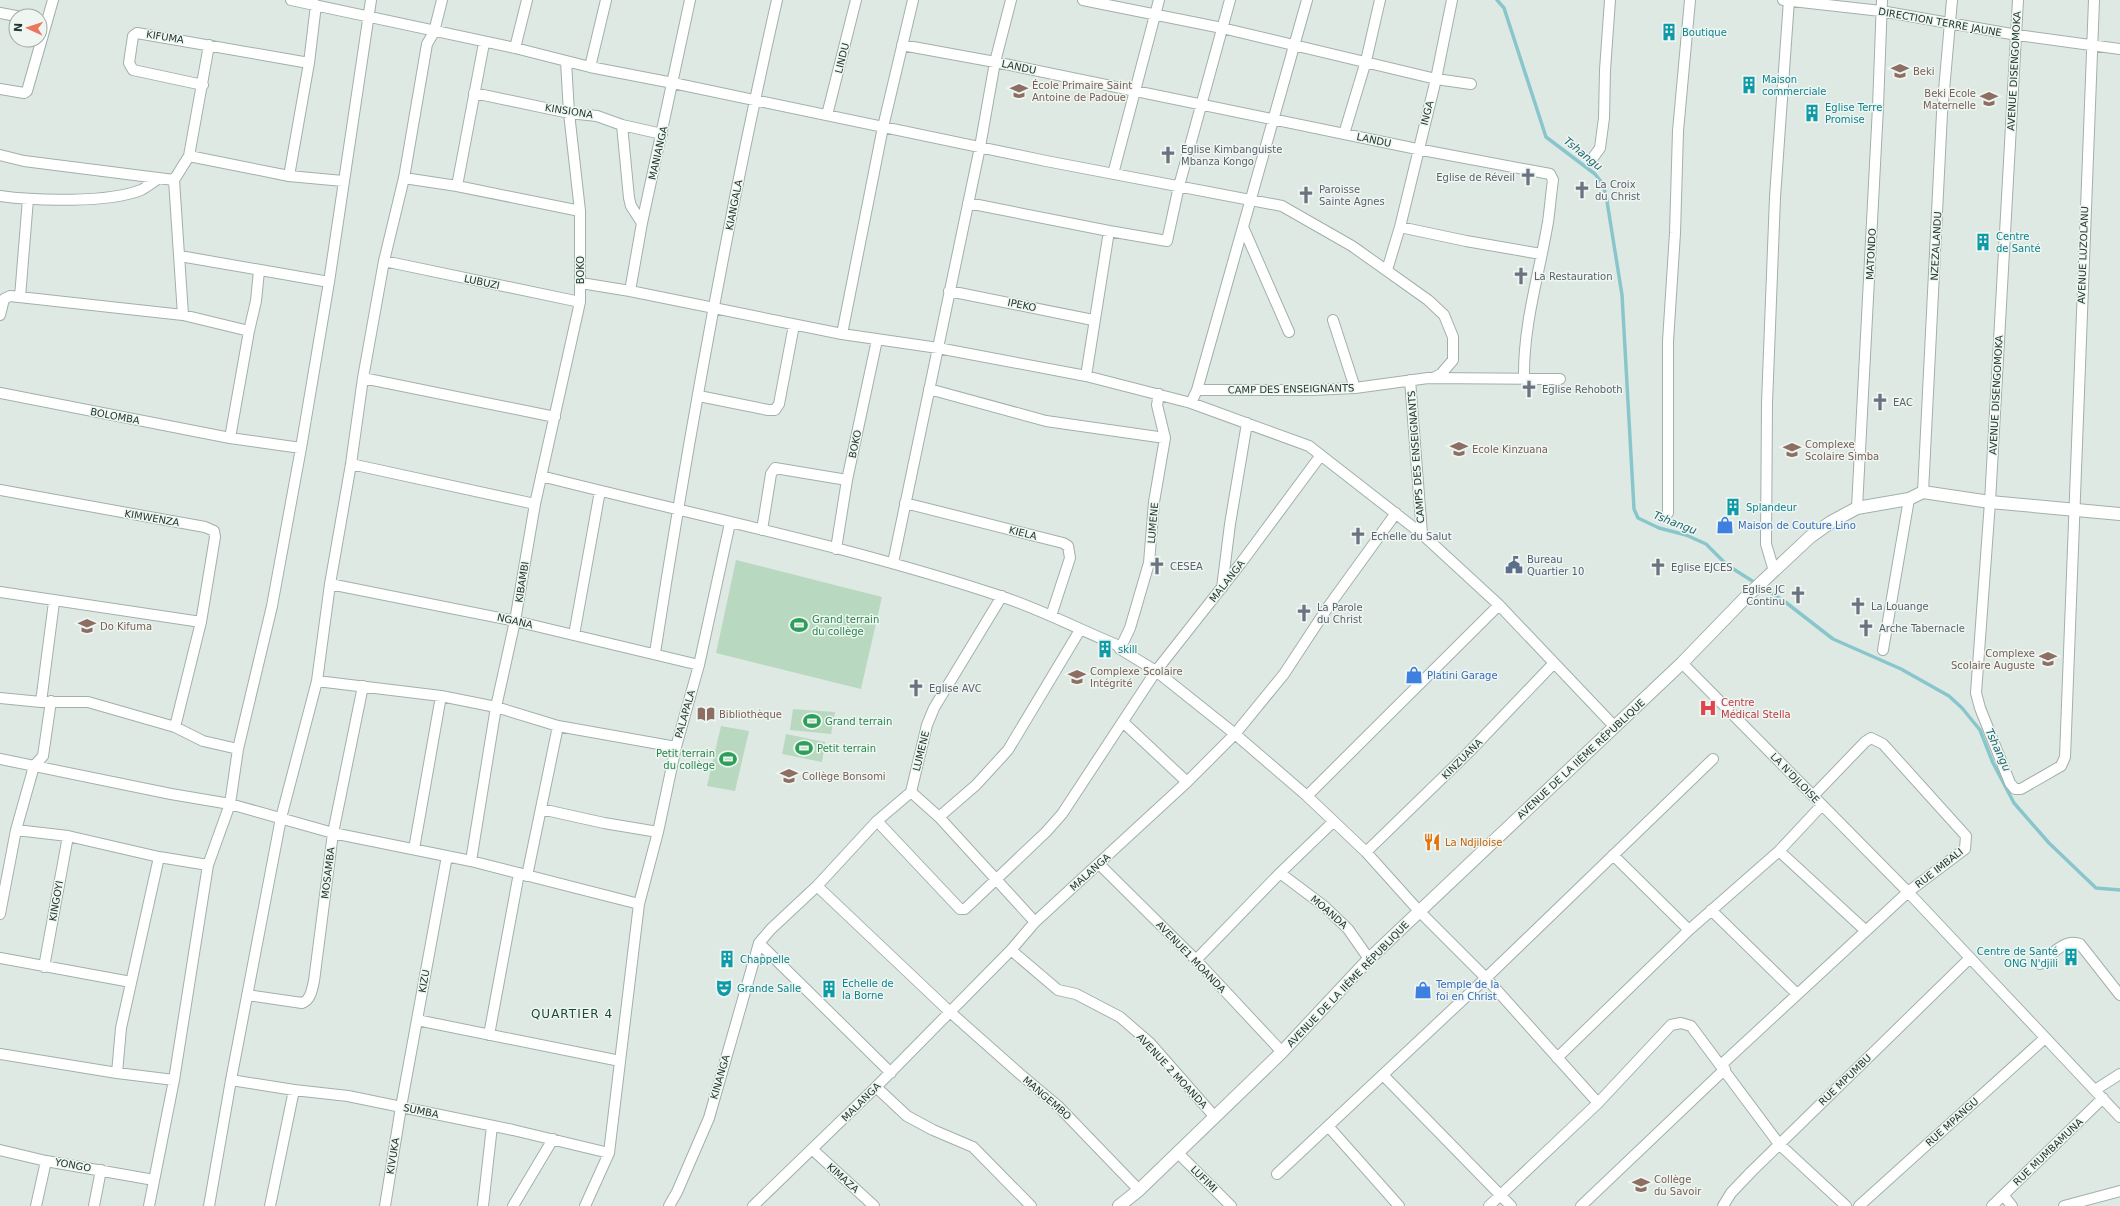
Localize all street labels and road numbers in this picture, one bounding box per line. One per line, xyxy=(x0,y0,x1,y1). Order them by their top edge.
street label: DIRECTION TERRE JAUNE xyxy=(1877,6,2003,38)
street label: AVENUE DISENGOMOKA xyxy=(2005,11,2023,131)
street label: KIFUMA xyxy=(145,29,185,45)
street label: LINDU xyxy=(833,42,851,74)
street label: LANDU xyxy=(1001,58,1037,76)
street label: INGA xyxy=(1418,99,1436,127)
street label: KINSIONA xyxy=(544,102,594,120)
street label: MANIANGA xyxy=(646,125,670,181)
street label: LANDU xyxy=(1356,131,1392,149)
street label: KIANGALA xyxy=(724,179,744,231)
street label: AVENUE LUZOLANU xyxy=(2076,206,2090,304)
street label: NZEZALANDU xyxy=(1929,211,1943,281)
street label: MATONDO xyxy=(1864,228,1878,280)
street label: BOKO xyxy=(575,256,586,284)
street label: LUBUZI xyxy=(463,273,501,291)
street label: IPEKO xyxy=(1007,297,1038,313)
street label: AVENUE DISENGOMOKA xyxy=(1987,335,2005,455)
street label: CAMP DES ENSEIGNANTS xyxy=(1228,382,1354,396)
street label: CAMPS DES ENSEIGNANTS xyxy=(1406,390,1426,524)
street label: BOLOMBA xyxy=(89,406,141,426)
street label: BOKO xyxy=(847,429,863,459)
street label: LUMENE xyxy=(1146,502,1160,544)
street label: KIMWENZA xyxy=(124,508,180,528)
street label: KIELA xyxy=(1008,524,1038,542)
street label: MALANGA xyxy=(1207,558,1247,604)
street label: KIBAMBI xyxy=(513,561,531,603)
street label: NGANA xyxy=(496,612,534,630)
street label: PALAPALA xyxy=(673,688,697,739)
street label: AVENUE DE LA IIÈME RÉPUBLIQUE xyxy=(1514,696,1647,821)
street label: LUMENE xyxy=(911,730,931,772)
street label: KINZUANA xyxy=(1440,737,1484,781)
street label: LA N'DJLOISE xyxy=(1768,751,1822,805)
street label: MOSAMBA xyxy=(319,846,337,900)
street label: RUE IMBALI xyxy=(1913,846,1965,890)
street label: MALANGA xyxy=(1068,851,1112,893)
street label: KINGOYI xyxy=(47,880,65,922)
street label: MOANDA xyxy=(1308,893,1350,931)
street label: AVENUE DE LA IIÈME RÉPUBLIQUE xyxy=(1284,918,1411,1049)
street label: AVENUE1 MOANDA xyxy=(1154,919,1228,995)
street label: KIZU xyxy=(417,968,431,994)
street label: AVENUE 2 MOANDA xyxy=(1134,1031,1210,1111)
street label: RUE MPUMBU xyxy=(1817,1052,1873,1108)
street label: KINANGA xyxy=(708,1053,732,1101)
street label: MANGEMBO xyxy=(1021,1074,1073,1122)
street label: MALANGA xyxy=(839,1080,883,1124)
street label: RUE MPANGU xyxy=(1923,1095,1981,1149)
street label: SUMBA xyxy=(402,1102,440,1120)
street label: RUE MUMBAMUNA xyxy=(2011,1116,2085,1188)
street label: KIVUKA xyxy=(385,1137,401,1175)
street label: YONGO xyxy=(53,1156,92,1174)
street label: KIMAZA xyxy=(825,1161,861,1195)
street label: LUFIMI xyxy=(1189,1164,1219,1194)

